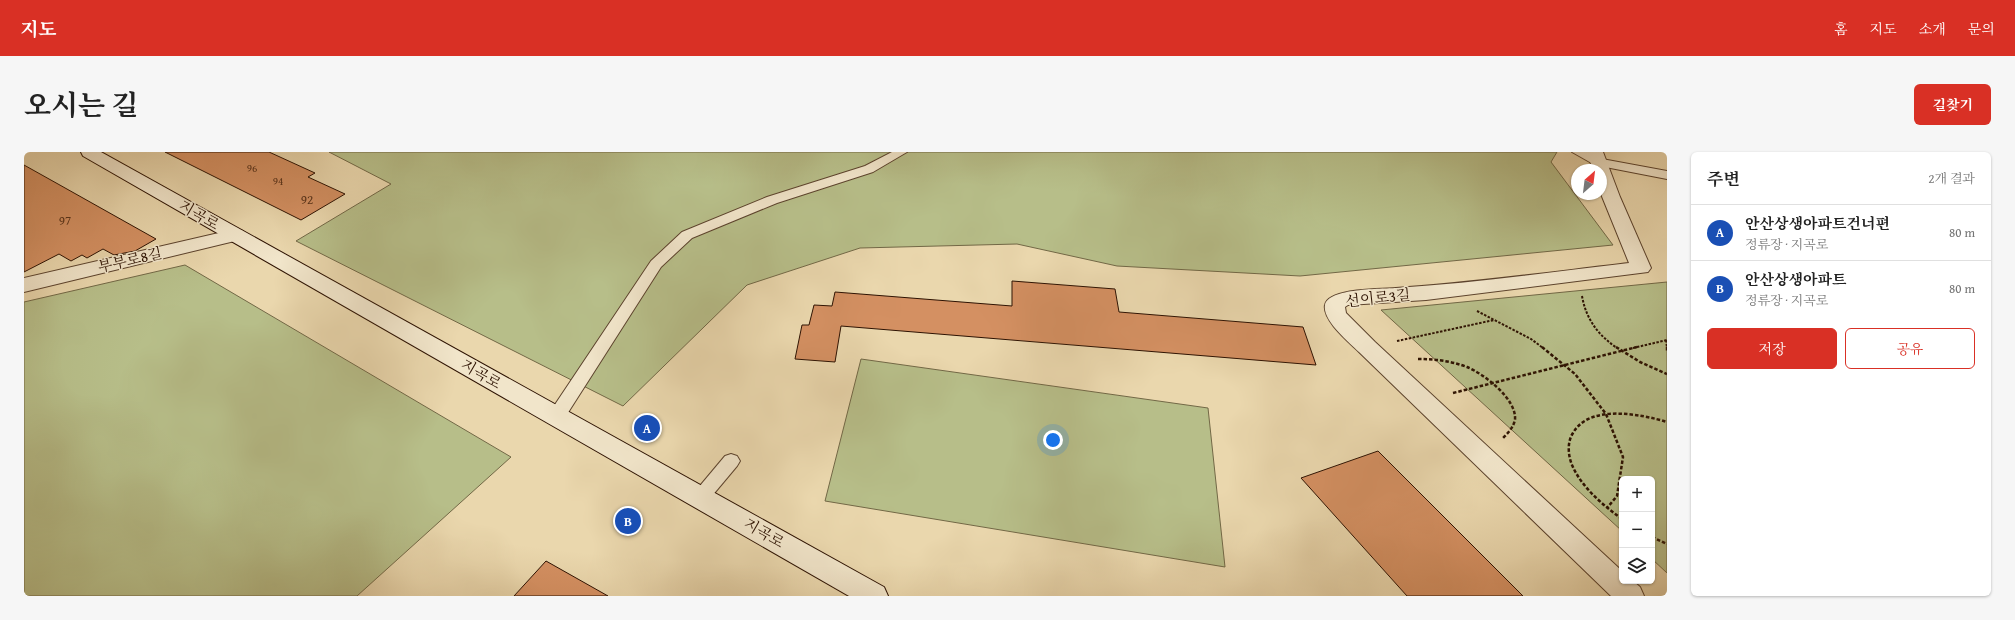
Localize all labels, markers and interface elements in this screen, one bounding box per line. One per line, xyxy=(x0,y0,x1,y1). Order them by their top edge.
text: 지도 xyxy=(20,15,57,43)
text: 홈 xyxy=(1834,19,1848,39)
text: 지도 xyxy=(1870,19,1897,39)
text: 소개 xyxy=(1919,19,1946,39)
text: 문의 xyxy=(1968,19,1995,39)
text: 오시는 길 xyxy=(24,84,138,125)
button: 길찾기 xyxy=(1914,84,1991,125)
house number: 96 xyxy=(247,160,257,176)
north arrow xyxy=(1571,164,1607,200)
text: 주변 xyxy=(1707,166,1740,191)
text: 2개 결과 xyxy=(1928,169,1975,188)
house number: 94 xyxy=(273,173,283,189)
house number: 92 xyxy=(301,190,313,209)
street label: 지곡로 xyxy=(175,195,224,235)
house number: 97 xyxy=(59,211,71,230)
text: 안산상생아파트건너편 xyxy=(1745,213,1890,234)
text: A xyxy=(1716,223,1724,242)
text: 80 m xyxy=(1949,223,1975,242)
text: 정류장 · 지곡로 xyxy=(1745,235,1828,254)
street label: 부부로8길 xyxy=(96,242,164,277)
text: 안산상생아파트 xyxy=(1745,269,1846,290)
text: B xyxy=(1716,279,1724,298)
text: 80 m xyxy=(1949,279,1975,298)
street label: 선이로3길 xyxy=(1344,284,1411,311)
text: 정류장 · 지곡로 xyxy=(1745,291,1828,310)
button: 저장 xyxy=(1707,328,1837,369)
button: 공유 xyxy=(1845,328,1975,369)
street label: 지곡로 xyxy=(457,354,506,394)
pin: A xyxy=(634,413,660,443)
your location xyxy=(1043,430,1063,450)
map controls xyxy=(1619,476,1655,584)
button: + xyxy=(1619,476,1655,512)
pin: B xyxy=(615,506,641,536)
button: − xyxy=(1619,512,1655,548)
street label: 지곡로 xyxy=(740,513,789,553)
button: layers xyxy=(1619,548,1655,584)

